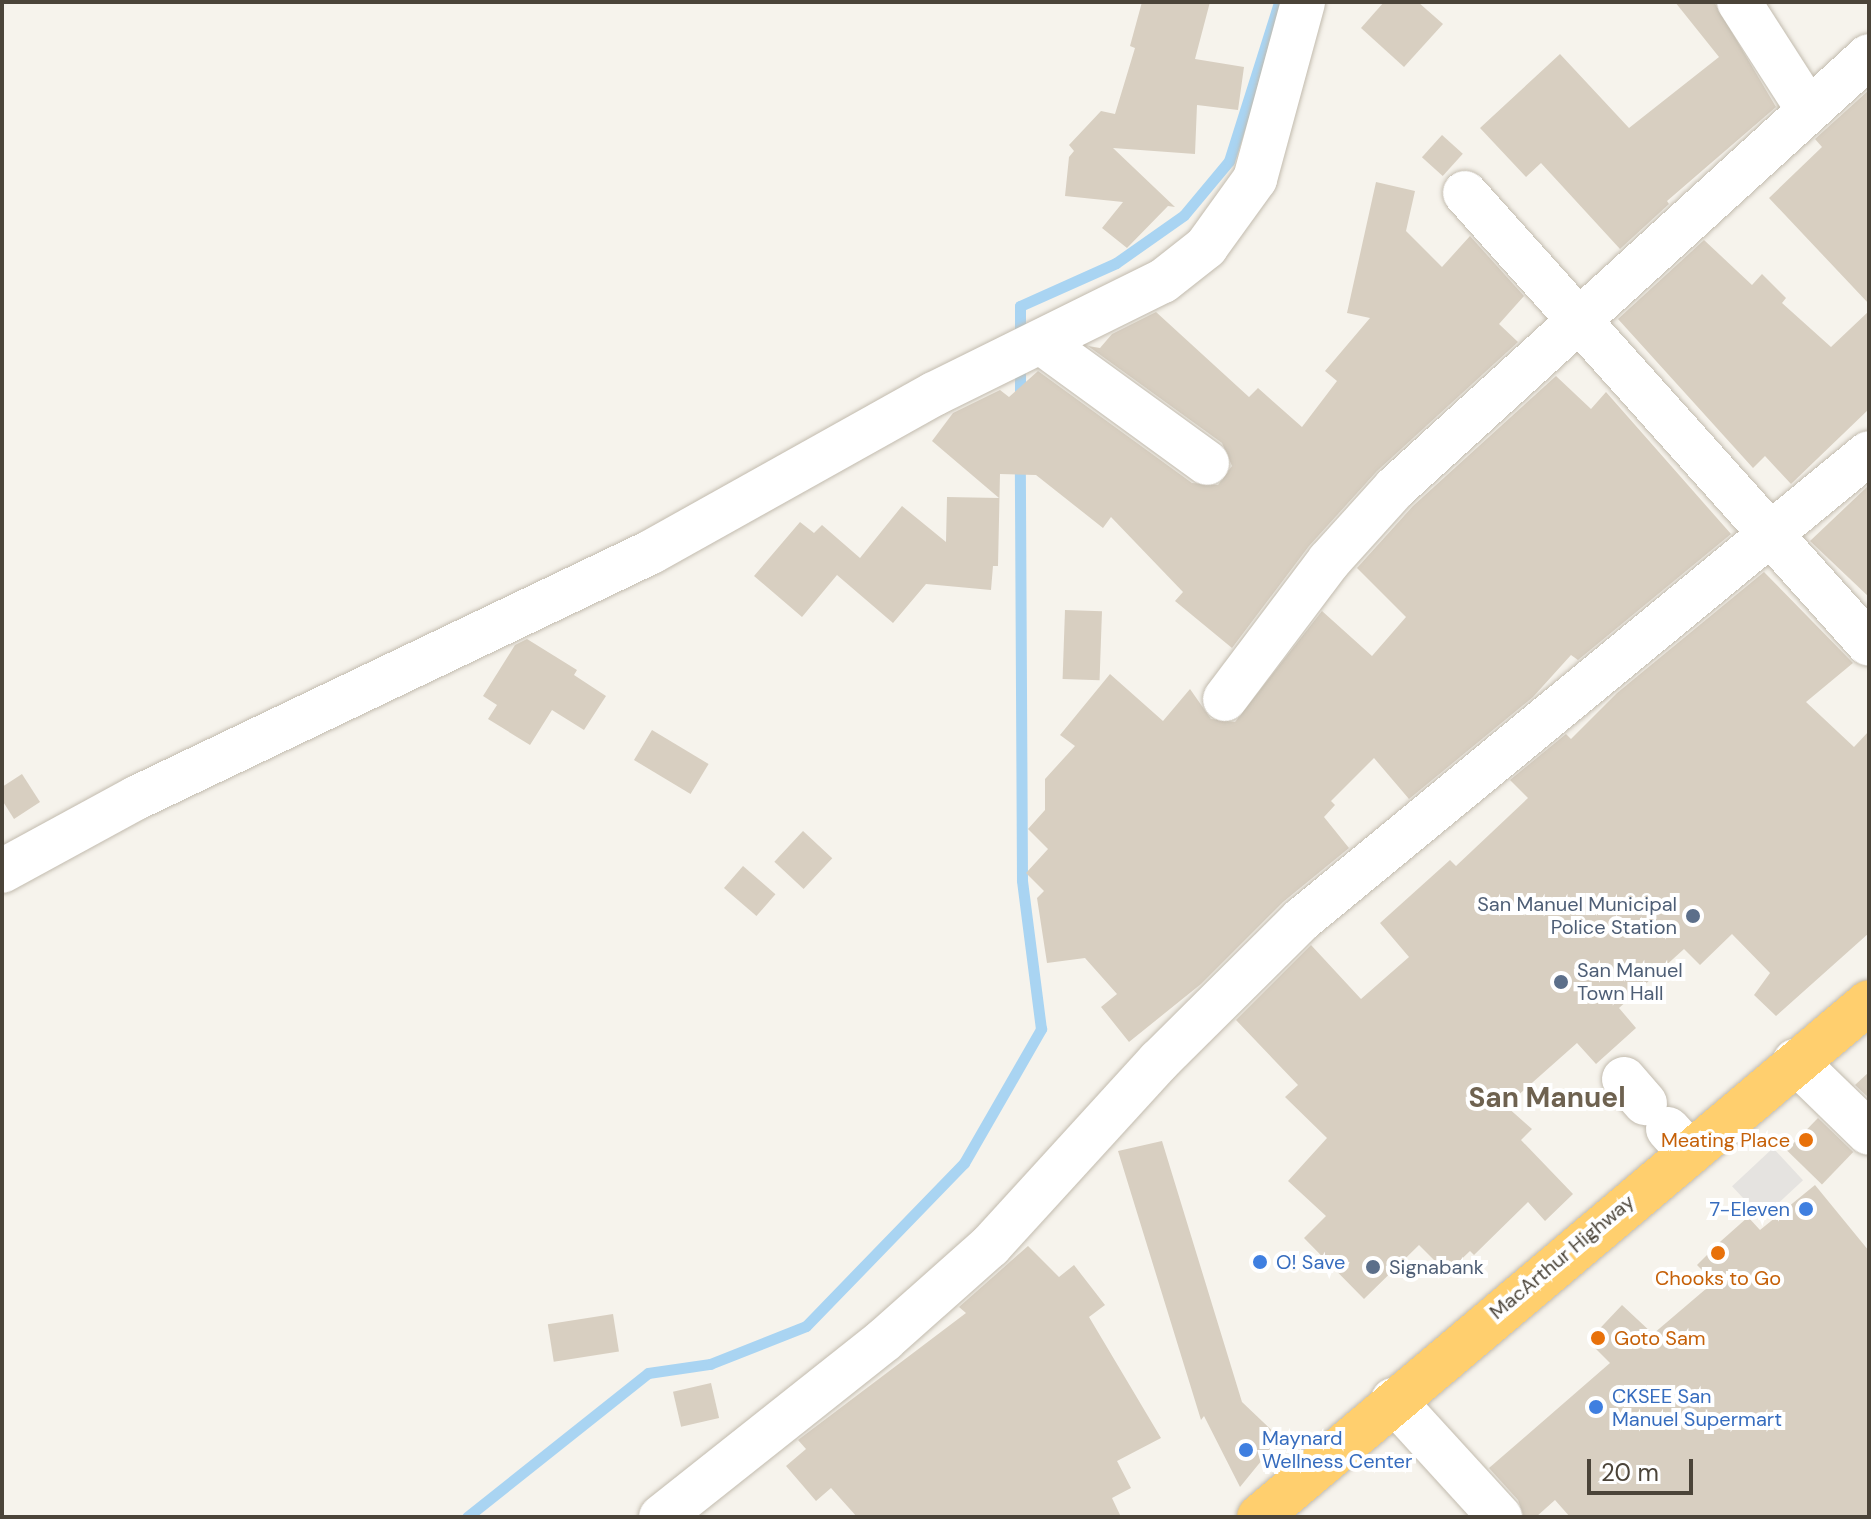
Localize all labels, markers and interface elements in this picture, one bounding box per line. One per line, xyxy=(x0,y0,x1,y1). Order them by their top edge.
place label: San Manuel Municipal Police Station xyxy=(1477,892,1677,939)
marker: San Manuel Municipal Police Station xyxy=(1684,907,1702,925)
place label: San Manuel Town Hall xyxy=(1577,958,1683,1005)
marker: San Manuel Town Hall xyxy=(1552,973,1570,991)
district label: San Manuel xyxy=(1468,1081,1626,1115)
place label: Meating Place xyxy=(1661,1128,1790,1152)
marker: Meating Place xyxy=(1797,1131,1815,1149)
street label: MacArthur Highway xyxy=(1485,1190,1639,1324)
place label: 7-Eleven xyxy=(1710,1197,1790,1221)
marker: 7-Eleven xyxy=(1797,1200,1815,1218)
marker: Chooks to Go xyxy=(1709,1244,1727,1262)
place label: O! Save xyxy=(1276,1250,1345,1274)
marker: O! Save xyxy=(1251,1253,1269,1271)
place label: Signabank xyxy=(1389,1255,1484,1279)
marker: Signabank xyxy=(1364,1258,1382,1276)
place label: Chooks to Go xyxy=(1655,1266,1781,1290)
place label: Goto Sam xyxy=(1614,1326,1706,1350)
marker: Goto Sam xyxy=(1589,1329,1607,1347)
place label: CKSEE San Manuel Supermart xyxy=(1612,1384,1782,1431)
marker: CKSEE San Manuel Supermart xyxy=(1587,1398,1605,1416)
place label: Maynard Wellness Center xyxy=(1262,1426,1412,1473)
marker: Maynard Wellness Center xyxy=(1237,1441,1255,1459)
scale bar xyxy=(1591,1443,1697,1493)
text: 20 m xyxy=(1601,1457,1659,1488)

